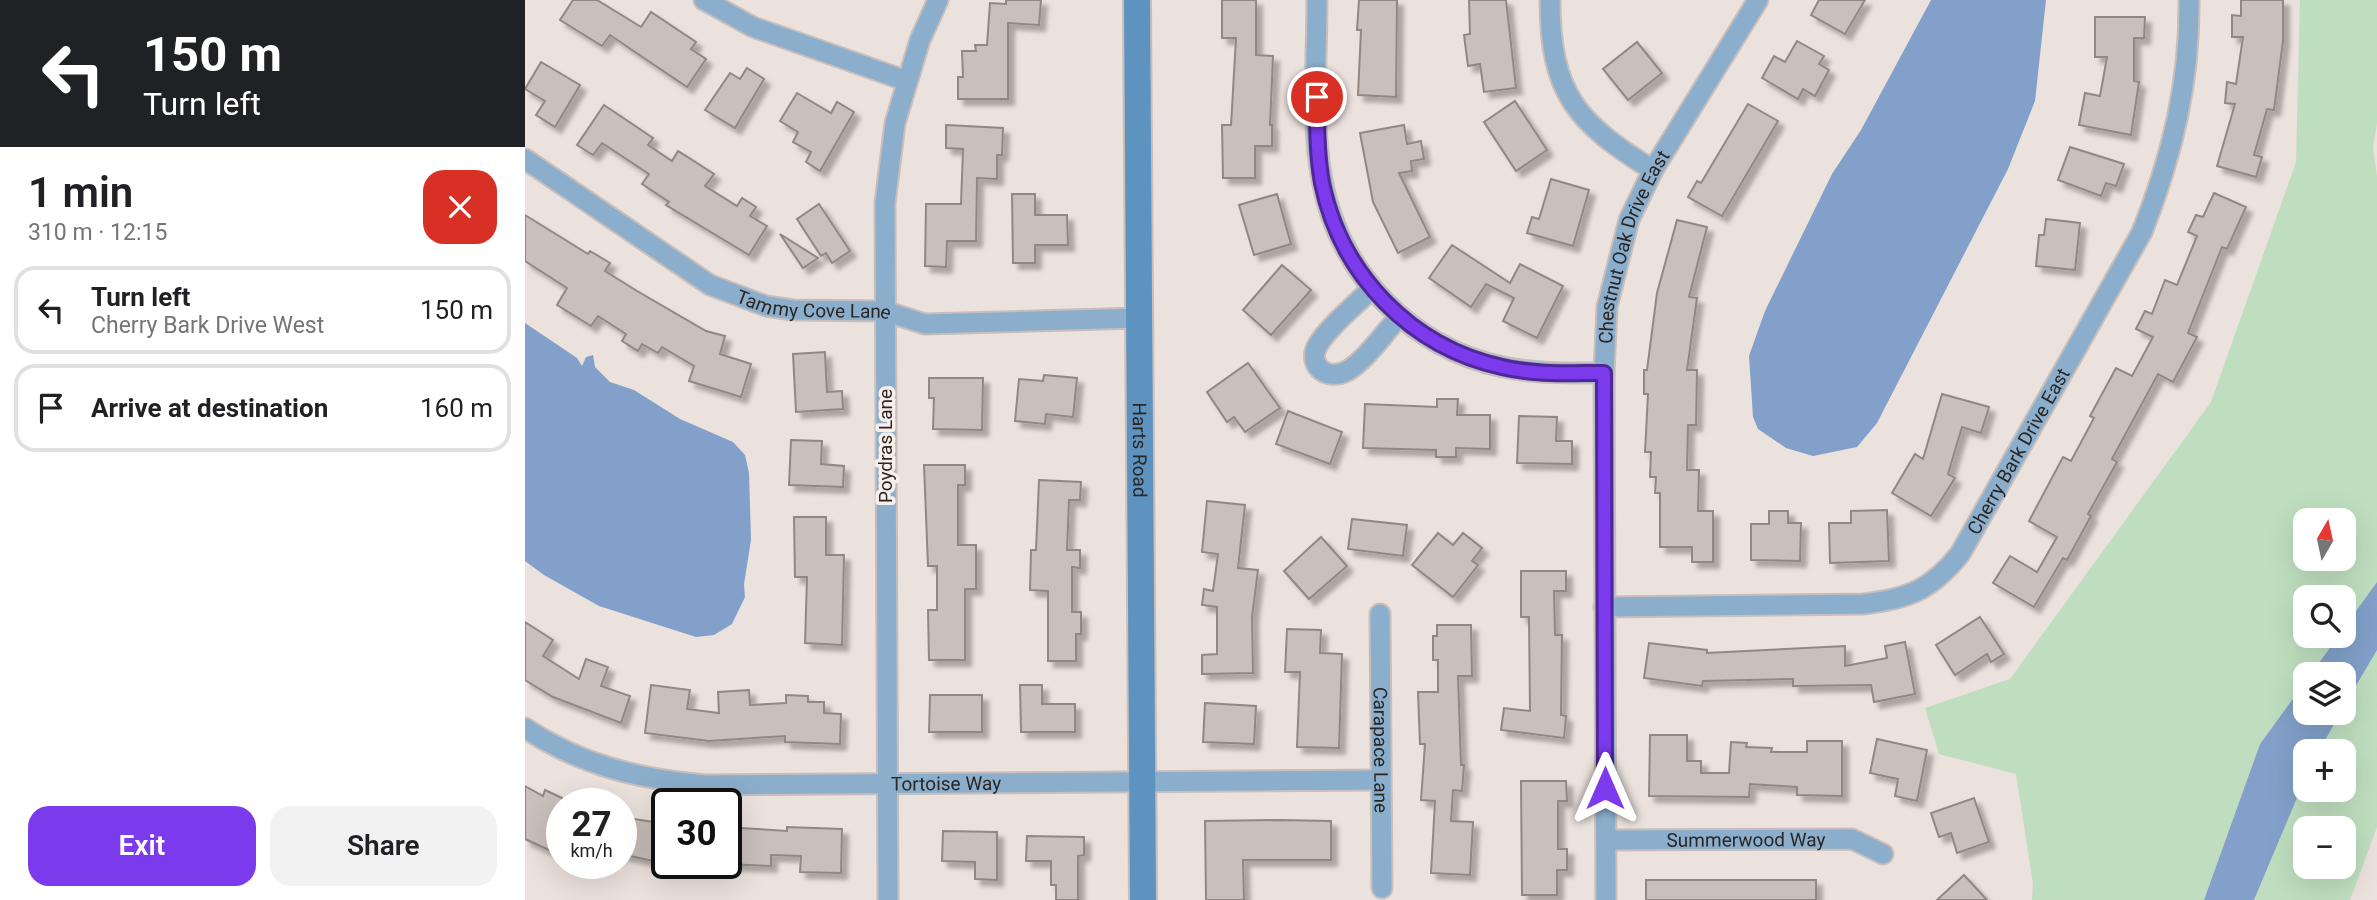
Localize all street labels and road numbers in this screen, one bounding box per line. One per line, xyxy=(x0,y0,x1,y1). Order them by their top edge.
street label: Chestnut Oak Drive East xyxy=(1594,146,1674,344)
street label: Tammy Cove Lane xyxy=(733,285,894,324)
street label: Cherry Bark Drive East xyxy=(1962,364,2074,538)
street label: Poydras Lane xyxy=(874,389,897,503)
street label: Harts Road xyxy=(1128,402,1152,498)
street label: Carapace Lane xyxy=(1369,687,1393,813)
street label: Tortoise Way xyxy=(891,771,1001,795)
street label: Summerwood Way xyxy=(1666,828,1826,851)

